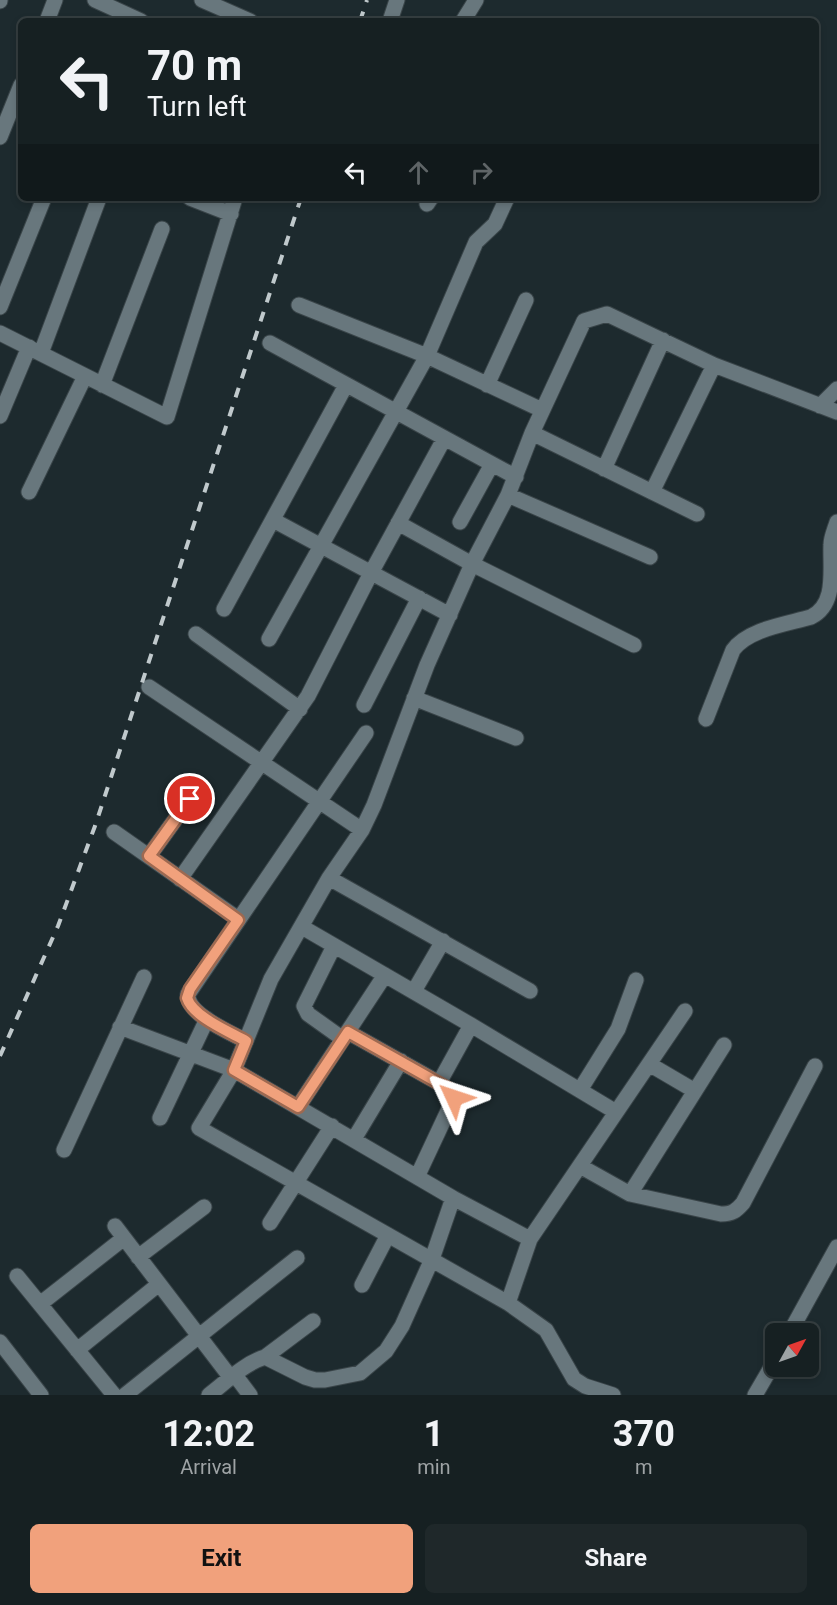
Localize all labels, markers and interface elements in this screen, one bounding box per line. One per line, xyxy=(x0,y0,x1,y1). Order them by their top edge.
text: 70 m xyxy=(147,41,242,90)
icon: left xyxy=(48,42,126,120)
text: Turn left xyxy=(147,91,247,123)
icon: left xyxy=(339,156,372,189)
icon: ahead xyxy=(402,156,435,189)
icon: right xyxy=(465,156,498,189)
pin xyxy=(164,773,215,824)
icon: arrive xyxy=(173,782,206,815)
position arrow xyxy=(422,1066,486,1130)
north arrow xyxy=(765,1323,819,1377)
map controls xyxy=(765,1323,819,1377)
text: 12:02 xyxy=(162,1413,255,1455)
text: 1 xyxy=(424,1413,444,1455)
text: 370 xyxy=(613,1413,675,1455)
text: Arrival xyxy=(180,1455,237,1479)
text: min xyxy=(417,1455,451,1479)
text: m xyxy=(635,1455,653,1479)
button: Exit xyxy=(30,1524,413,1593)
button: Share xyxy=(425,1524,807,1593)

